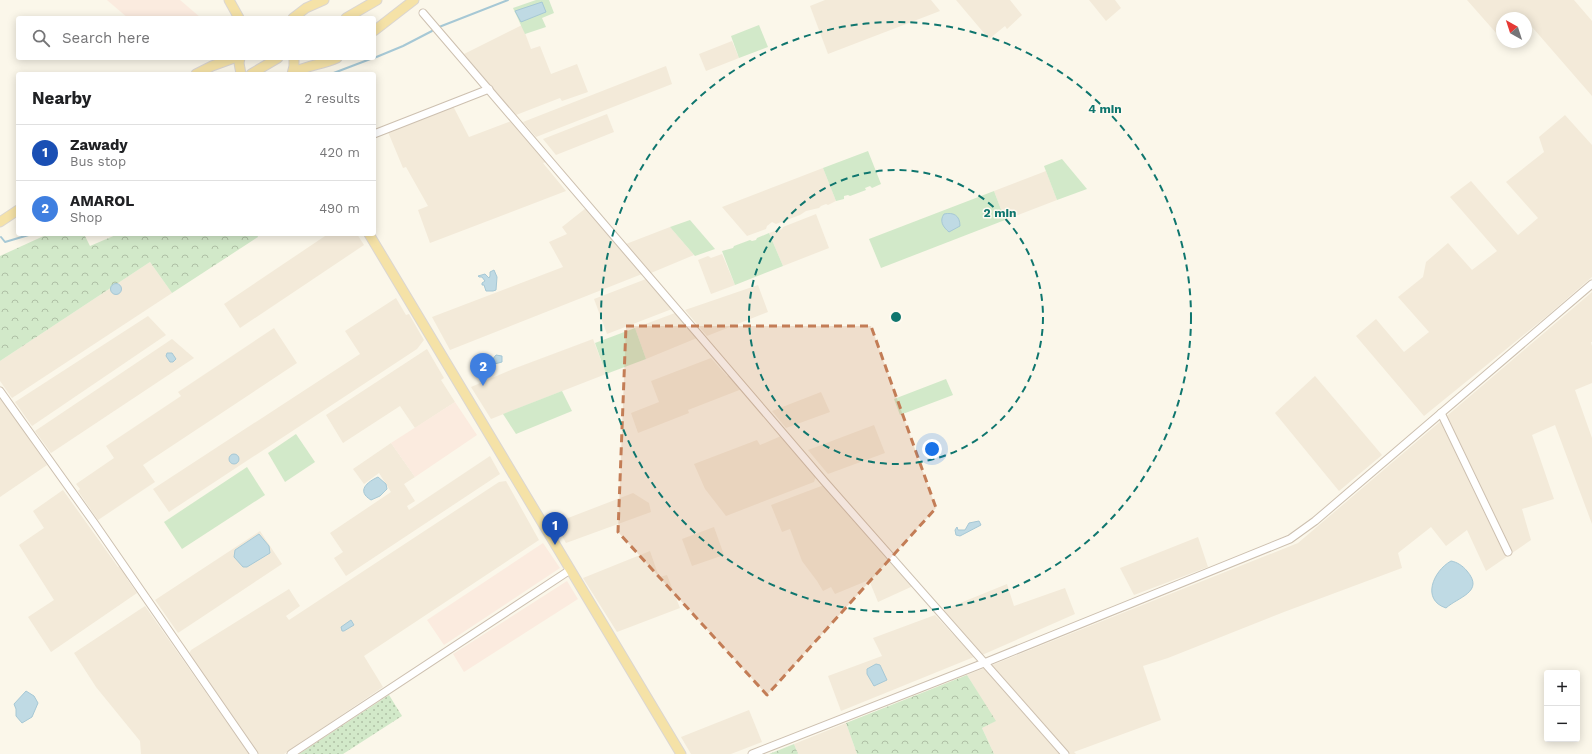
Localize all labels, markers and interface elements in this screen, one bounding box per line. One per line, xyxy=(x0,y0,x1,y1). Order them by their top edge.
north arrow xyxy=(1496,12,1532,48)
search box xyxy=(16,16,376,60)
icon: search xyxy=(30,27,52,49)
text: Search here xyxy=(62,29,150,47)
text: Nearby xyxy=(32,88,91,108)
text: 2 results xyxy=(305,91,360,106)
text: 4 min xyxy=(1088,102,1122,116)
text: Zawady xyxy=(70,136,128,154)
text: 1 xyxy=(42,145,48,160)
text: 420 m xyxy=(320,145,360,160)
text: Bus stop xyxy=(70,154,126,169)
text: AMAROL xyxy=(70,192,134,210)
text: 2 xyxy=(41,201,49,216)
text: 490 m xyxy=(319,201,360,216)
text: 2 min xyxy=(984,206,1016,220)
text: Shop xyxy=(70,210,102,225)
centre of rings xyxy=(889,310,903,324)
pin: 2 xyxy=(470,353,496,386)
your location xyxy=(922,439,942,459)
pin: 1 xyxy=(542,512,568,545)
map controls xyxy=(1544,670,1580,742)
button: + xyxy=(1544,670,1580,706)
button: − xyxy=(1544,706,1580,742)

